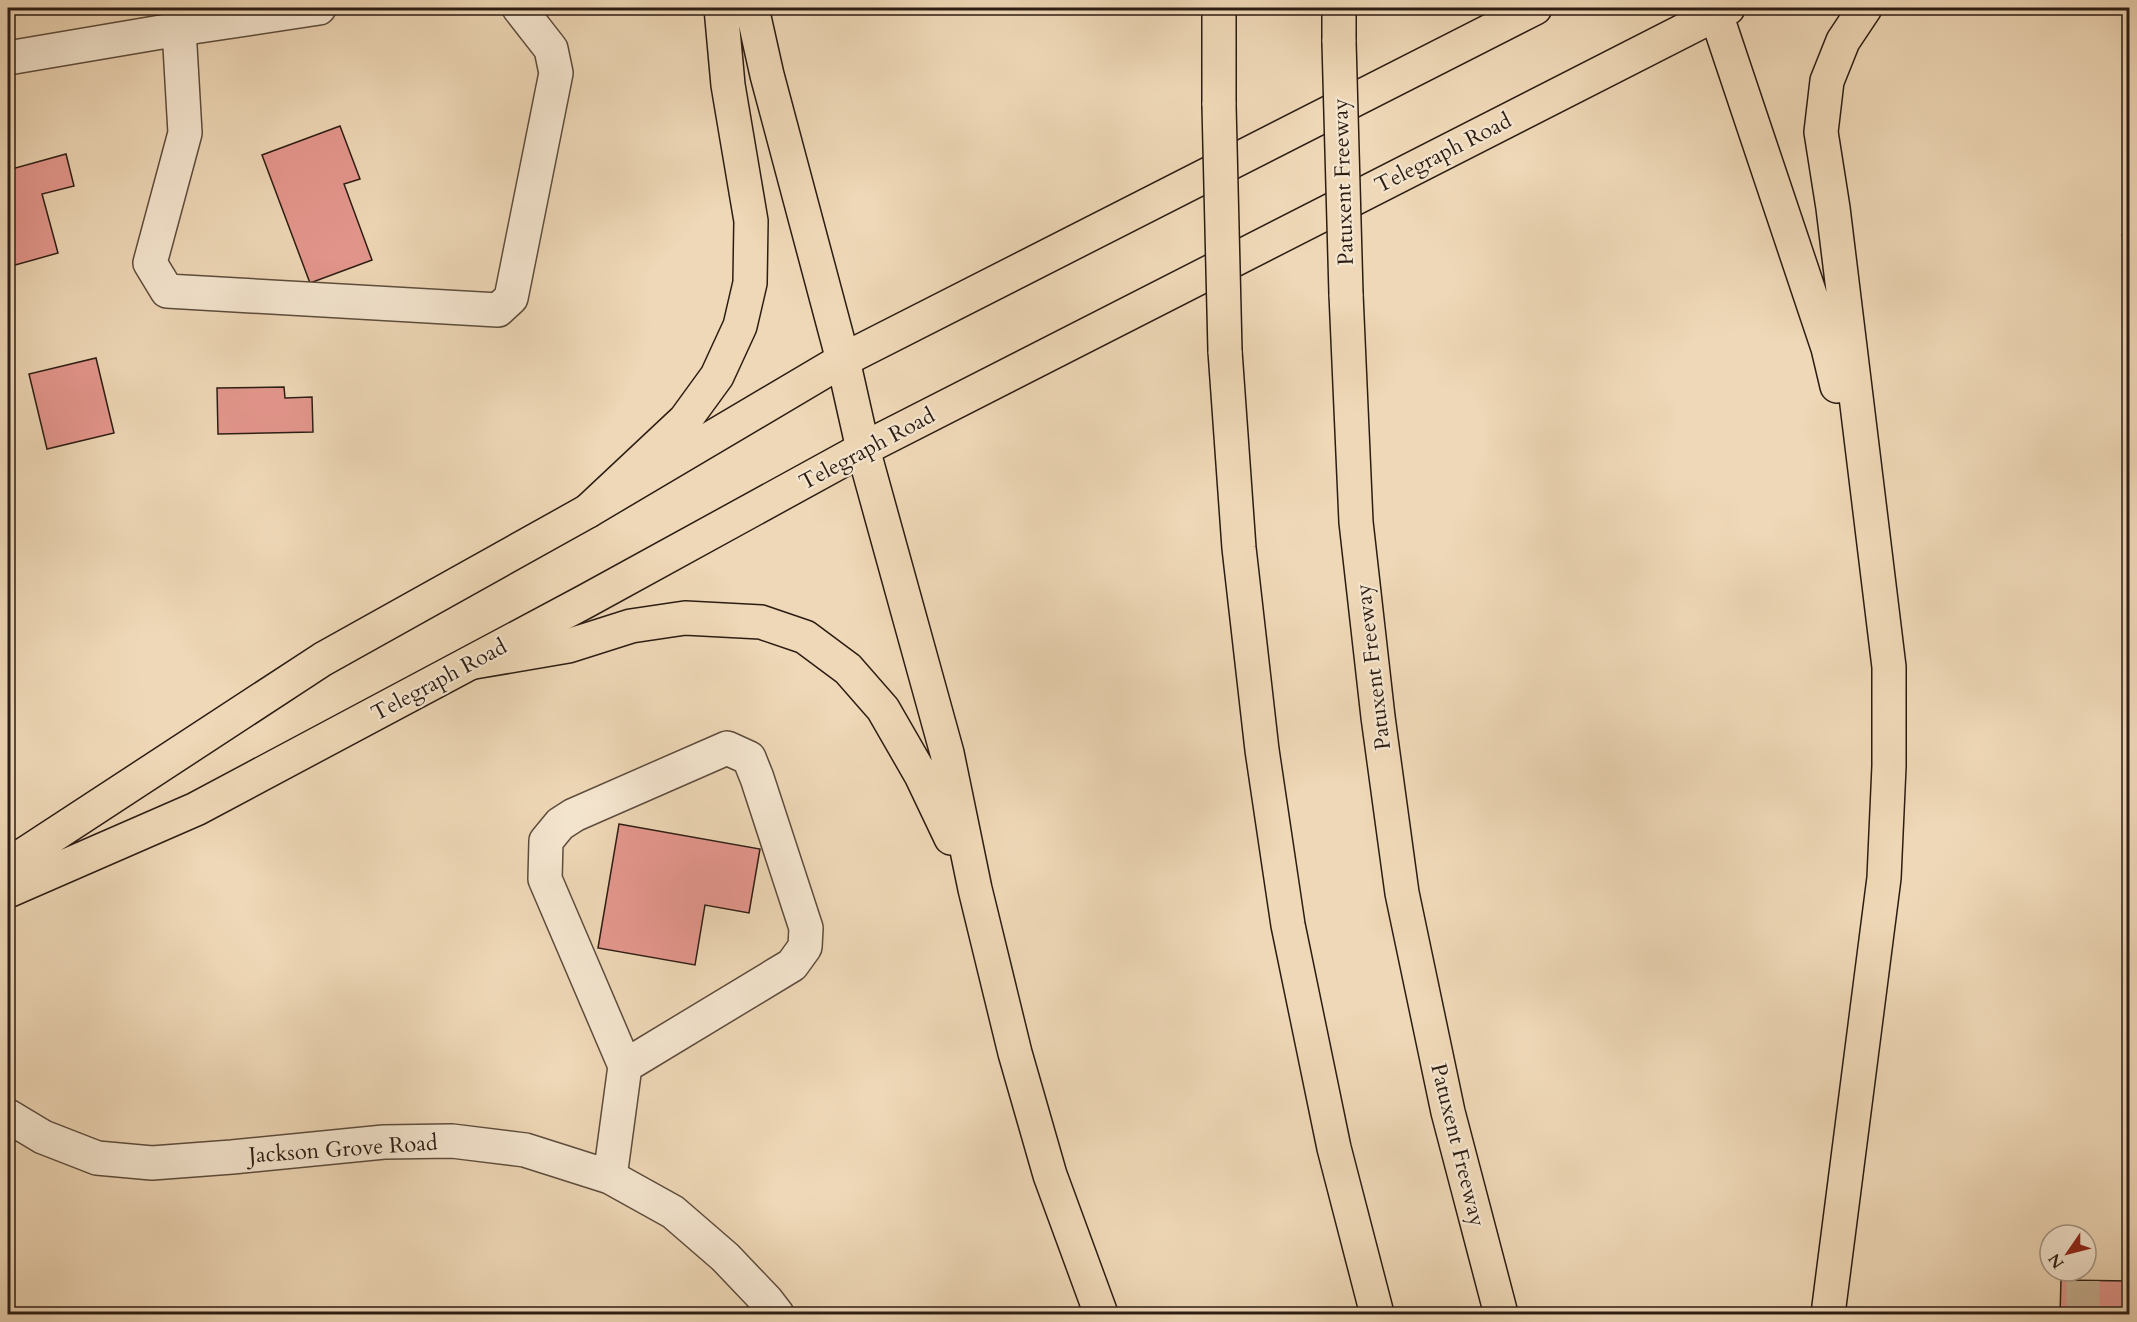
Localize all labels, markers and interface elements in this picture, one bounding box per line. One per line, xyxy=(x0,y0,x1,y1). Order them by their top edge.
street label: Patuxent Freeway xyxy=(1325,98,1361,266)
street label: Telegraph Road xyxy=(1370,106,1517,200)
street label: Telegraph Road xyxy=(794,401,940,497)
street label: Patuxent Freeway xyxy=(1348,582,1398,752)
street label: Telegraph Road xyxy=(366,632,512,728)
street label: Patuxent Freeway xyxy=(1423,1060,1493,1230)
street label: Jackson Grove Road xyxy=(245,1127,439,1171)
north arrow xyxy=(2038,1223,2098,1283)
text: N xyxy=(2043,1249,2070,1273)

